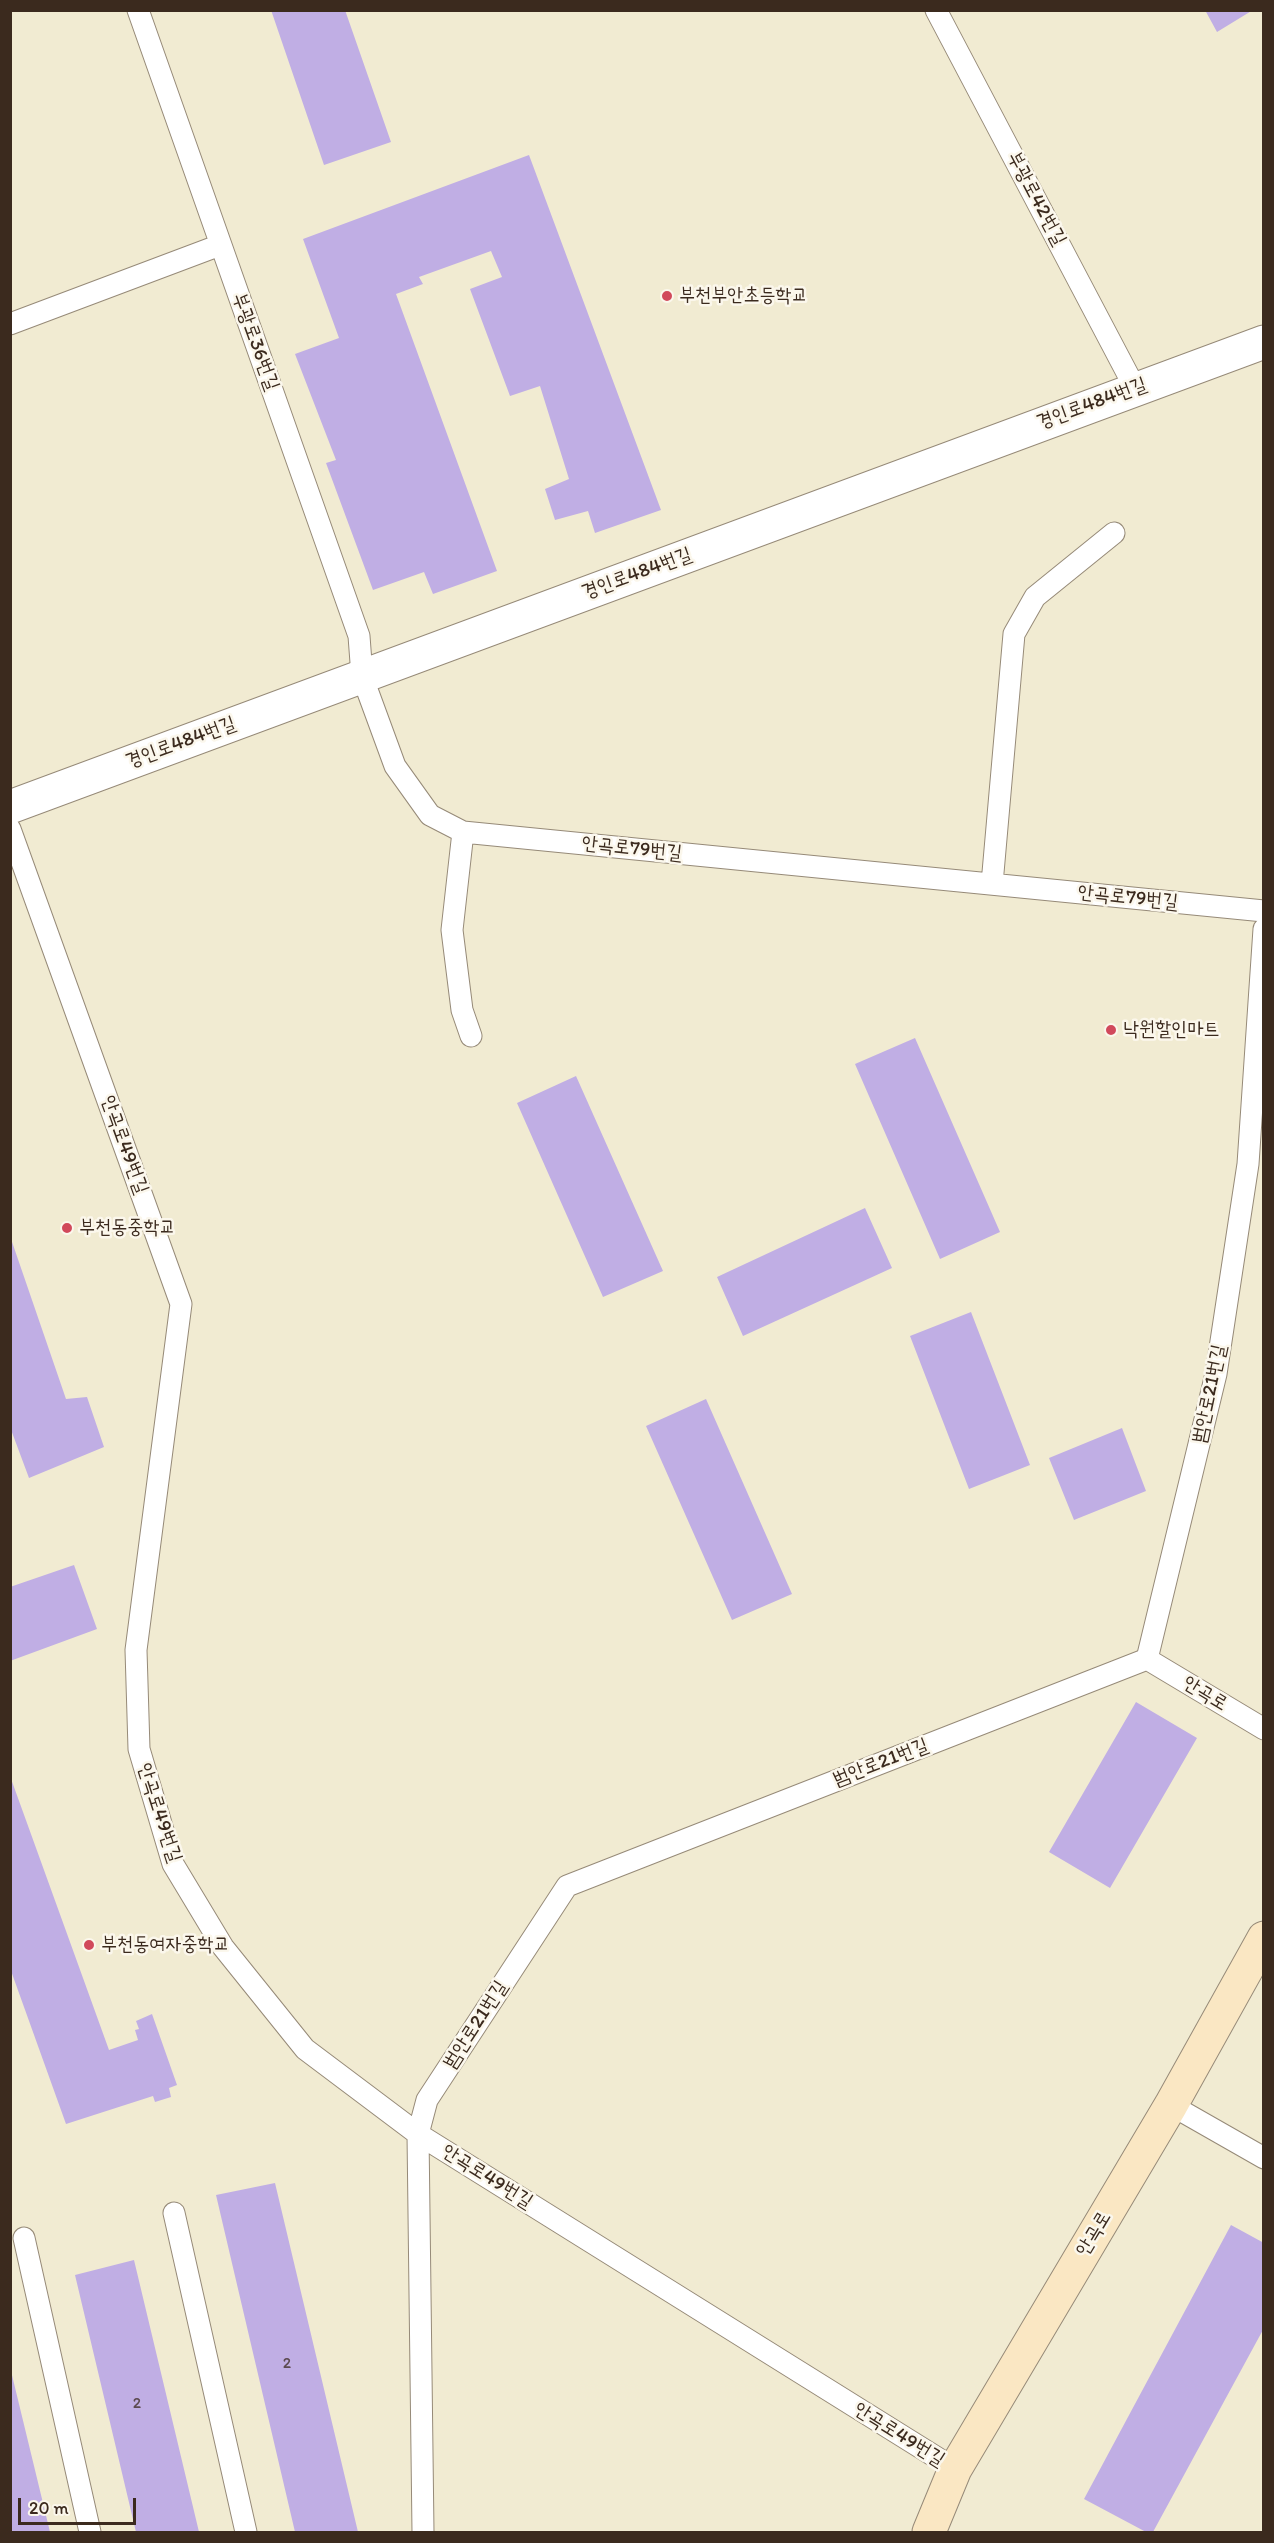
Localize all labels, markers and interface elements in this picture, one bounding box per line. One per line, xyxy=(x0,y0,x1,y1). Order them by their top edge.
street label: 부광로42번길 xyxy=(1001,148,1071,250)
place label: 부천부안초등학교 xyxy=(679,284,808,308)
marker: 부천부안초등학교 xyxy=(660,289,674,303)
street label: 부광로36번길 xyxy=(226,290,284,394)
street label: 경인로484번길 xyxy=(1034,373,1150,435)
street label: 경인로484번길 xyxy=(579,543,695,605)
street label: 경인로484번길 xyxy=(123,712,239,774)
street label: 안곡로79번길 xyxy=(581,832,683,866)
street label: 안곡로79번길 xyxy=(1077,881,1179,915)
place label: 낙원할인마트 xyxy=(1123,1018,1220,1042)
marker: 낙원할인마트 xyxy=(1104,1023,1118,1037)
street label: 안곡로49번길 xyxy=(95,1093,153,1197)
place label: 부천동중학교 xyxy=(79,1216,176,1240)
marker: 부천동중학교 xyxy=(60,1221,74,1235)
street label: 범안로21번길 xyxy=(1188,1342,1232,1446)
street label: 안곡로 xyxy=(1178,1671,1232,1717)
street label: 범안로21번길 xyxy=(830,1734,932,1792)
street label: 안곡로49번길 xyxy=(132,1760,186,1866)
place label: 부천동여자중학교 xyxy=(101,1933,230,1957)
marker: 부천동여자중학교 xyxy=(82,1938,96,1952)
street label: 범안로21번길 xyxy=(439,1976,513,2074)
street label: 안곡로49번길 xyxy=(437,2140,537,2214)
street label: 안곡로 xyxy=(1071,2207,1117,2261)
house number: 2 xyxy=(283,2354,291,2374)
house number: 2 xyxy=(133,2394,141,2414)
street label: 안곡로49번길 xyxy=(849,2398,949,2472)
scale bar xyxy=(21,2486,140,2524)
text: 20 m xyxy=(29,2497,69,2519)

